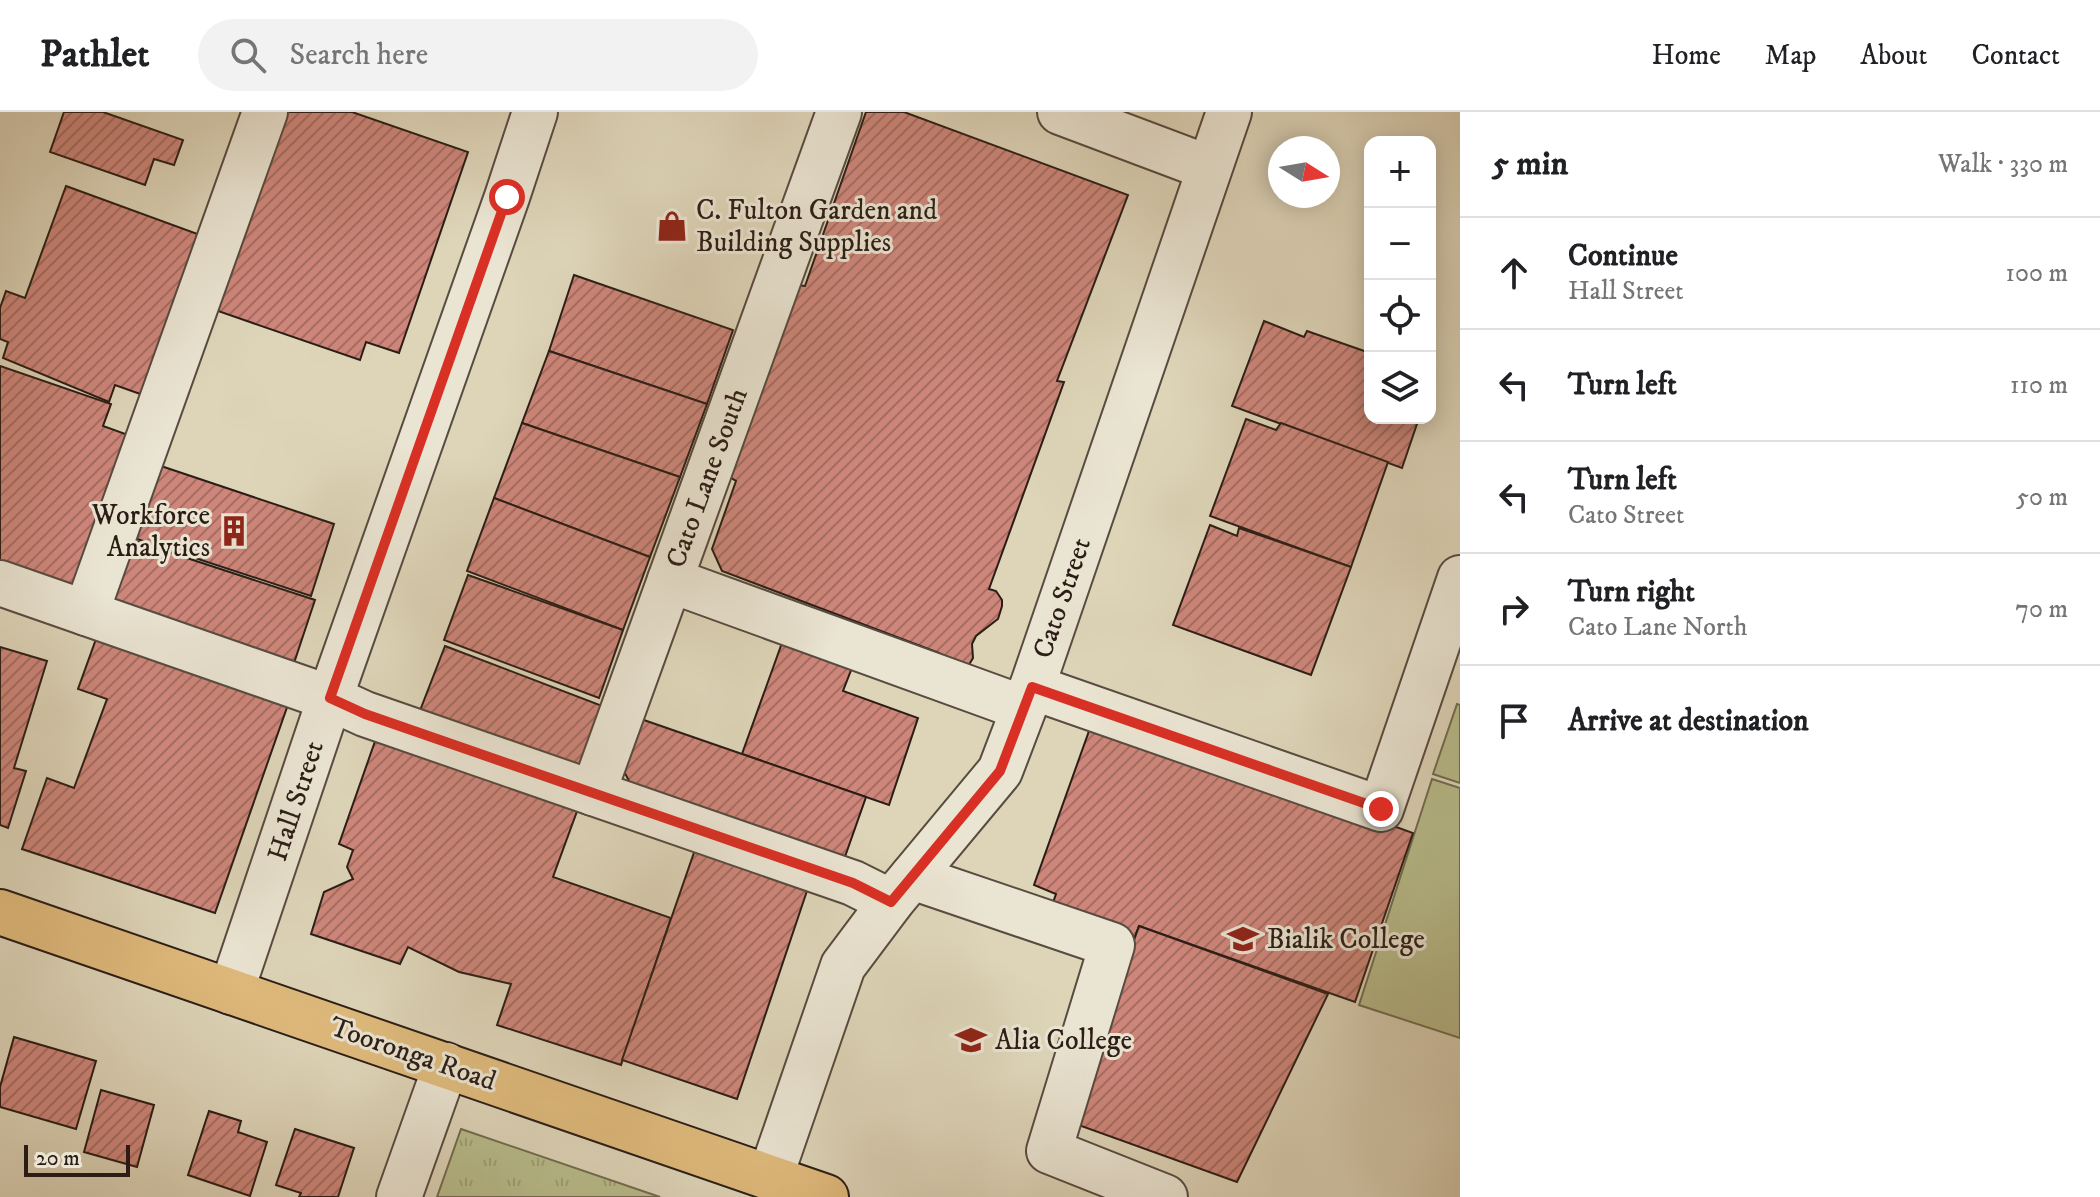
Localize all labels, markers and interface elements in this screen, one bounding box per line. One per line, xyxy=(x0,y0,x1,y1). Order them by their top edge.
search box xyxy=(198,19,758,91)
text: Pathlet xyxy=(40,31,150,79)
icon: search xyxy=(226,33,270,77)
text: Search here xyxy=(290,37,428,74)
text: Home xyxy=(1652,38,1721,73)
text: Map xyxy=(1765,38,1816,73)
text: About xyxy=(1860,38,1927,73)
text: Contact xyxy=(1971,38,2060,73)
north arrow xyxy=(1268,136,1340,208)
map controls xyxy=(1364,136,1436,424)
button: + xyxy=(1364,136,1436,208)
text: 5 min xyxy=(1492,143,1568,185)
text: Walk · 330 m xyxy=(1938,148,2068,181)
route start xyxy=(489,179,525,215)
place label: C. Fulton Garden and Building Supplies xyxy=(696,193,937,260)
button: − xyxy=(1364,208,1436,280)
shop icon: C. Fulton Garden and Building Supplies xyxy=(655,209,689,243)
text: Continue xyxy=(1568,238,1678,275)
icon: ahead xyxy=(1492,251,1536,295)
text: 100 m xyxy=(2005,257,2068,290)
text: Hall Street xyxy=(1568,275,1684,308)
button: locate xyxy=(1364,280,1436,352)
button: layers xyxy=(1364,352,1436,424)
icon: left xyxy=(1492,363,1536,407)
text: Turn left xyxy=(1568,367,1677,404)
text: 110 m xyxy=(2010,369,2068,402)
street label: Cato Lane South xyxy=(658,383,756,573)
text: Turn left xyxy=(1568,462,1677,499)
icon: left xyxy=(1492,475,1536,519)
text: 50 m xyxy=(2016,481,2068,514)
place label: Workforce Analytics xyxy=(91,498,210,565)
text: Cato Street xyxy=(1568,499,1684,532)
building icon: Workforce Analytics xyxy=(217,514,251,548)
street label: Cato Street xyxy=(1025,533,1099,663)
text: Turn right xyxy=(1568,574,1695,611)
icon: right xyxy=(1492,587,1536,631)
text: 70 m xyxy=(2015,593,2068,626)
text: Cato Lane North xyxy=(1568,611,1748,644)
icon: arrive xyxy=(1492,699,1536,743)
text: Arrive at destination xyxy=(1568,703,1809,740)
street label: Hall Street xyxy=(260,736,332,866)
route end xyxy=(1363,791,1399,827)
school or university icon: Bialik College xyxy=(1226,922,1260,956)
place label: Bialik College xyxy=(1267,922,1425,957)
street label: Tooronga Road xyxy=(325,1009,501,1099)
school or university icon: Alia College xyxy=(954,1023,988,1057)
place label: Alia College xyxy=(995,1023,1132,1058)
scale bar xyxy=(24,1141,130,1177)
text: 20 m xyxy=(36,1145,80,1172)

